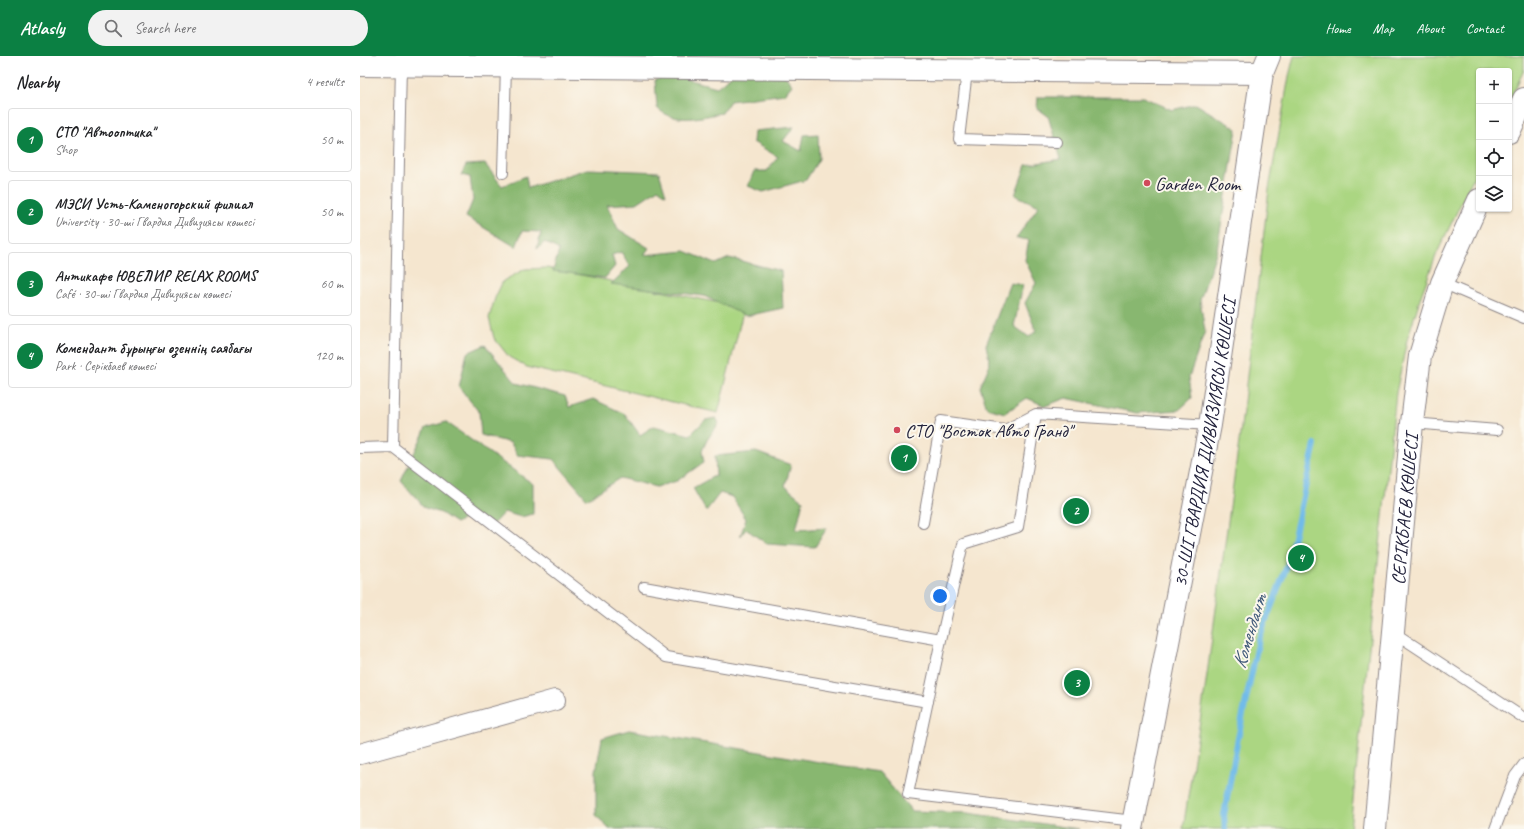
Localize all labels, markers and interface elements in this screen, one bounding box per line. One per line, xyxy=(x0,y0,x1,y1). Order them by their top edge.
search box xyxy=(88,10,368,46)
text: Atlasly xyxy=(20,16,64,40)
icon: search xyxy=(102,17,124,39)
text: Search here xyxy=(134,19,195,38)
text: Home xyxy=(1325,20,1351,37)
text: Map xyxy=(1373,20,1394,37)
text: About xyxy=(1416,20,1444,37)
text: Contact xyxy=(1466,20,1504,37)
map controls xyxy=(1476,68,1512,212)
button: + xyxy=(1476,68,1512,104)
text: Nearby xyxy=(16,72,59,93)
text: 4 results xyxy=(306,74,344,90)
button: − xyxy=(1476,104,1512,140)
text: СТО "Автооптика" xyxy=(55,123,155,142)
text: 1 xyxy=(27,132,33,148)
text: 50 m xyxy=(321,132,343,148)
button: locate xyxy=(1476,140,1512,176)
text: Shop xyxy=(55,142,77,158)
place label: Garden Room xyxy=(1155,172,1243,196)
button: layers xyxy=(1476,176,1512,212)
marker: Garden Room xyxy=(1142,178,1152,188)
text: МЭСИ Усть-Каменогорский филиал xyxy=(55,195,252,214)
text: 2 xyxy=(27,204,33,220)
text: 50 m xyxy=(321,204,343,220)
text: University · 30-ші Гвардия Дивизиясы көшесі xyxy=(55,214,254,230)
text: Антикафе ЮВЕЛИР RELAX ROOMS xyxy=(55,267,257,286)
text: 3 xyxy=(27,276,33,292)
text: 60 m xyxy=(321,276,343,292)
text: Café · 30-ші Гвардия Дивизиясы көшесі xyxy=(55,286,231,302)
street label: 30-ШІ ГВАРДИЯ ДИВИЗИЯСЫ КӨШЕСІ xyxy=(1168,293,1242,589)
text: Комендант бұрыңғы өзеннің саябағы xyxy=(55,339,251,358)
text: 4 xyxy=(27,348,33,364)
text: 120 m xyxy=(315,348,343,364)
text: Park · Серікбаев көшесі xyxy=(55,358,156,374)
place label: СТО "Восток Авто Гранд" xyxy=(905,419,1075,443)
marker: СТО "Восток Авто Гранд" xyxy=(892,425,902,435)
street label: СЕРІКБАЕВ КӨШЕСІ xyxy=(1386,429,1424,586)
pin: 1 xyxy=(891,443,917,473)
pin: 2 xyxy=(1063,496,1089,526)
pin: 4 xyxy=(1288,543,1314,573)
your location xyxy=(930,586,950,606)
water label: Комендант xyxy=(1226,588,1273,671)
pin: 3 xyxy=(1064,668,1090,698)

